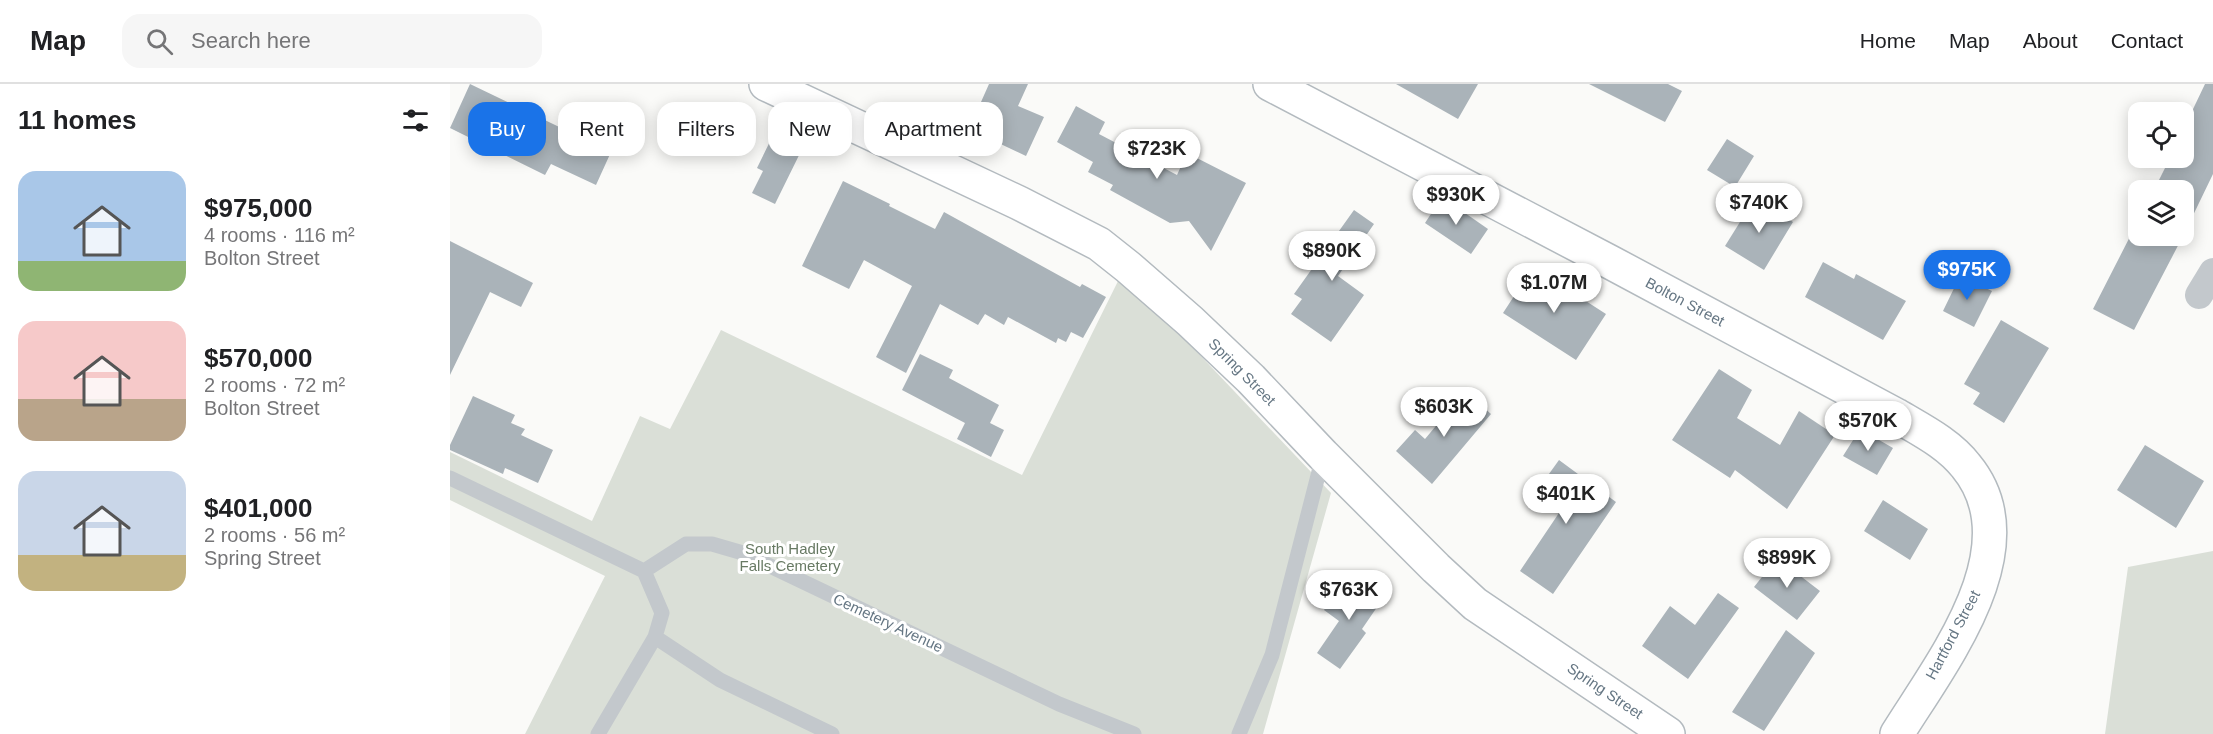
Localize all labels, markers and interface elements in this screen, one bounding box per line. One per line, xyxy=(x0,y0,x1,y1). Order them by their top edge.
search box xyxy=(122,14,542,68)
text: Map xyxy=(30,25,86,56)
icon: search xyxy=(143,25,176,58)
text: Search here xyxy=(191,28,311,53)
text: Home xyxy=(1860,29,1916,52)
text: Map xyxy=(1949,29,1990,52)
text: About xyxy=(2023,29,2078,52)
text: Contact xyxy=(2111,29,2183,52)
chip: Buy xyxy=(468,102,546,156)
chip: Rent xyxy=(558,102,645,156)
chip: Filters xyxy=(657,102,756,156)
chip: New xyxy=(768,102,852,156)
chip: Apartment xyxy=(864,102,1003,156)
map controls xyxy=(2128,102,2194,246)
button: locate xyxy=(2128,102,2194,168)
icon: filters xyxy=(399,104,432,137)
text: 11 homes xyxy=(18,105,137,135)
pin: $723K xyxy=(1115,129,1199,180)
text: $723K xyxy=(1128,137,1186,159)
pin: $930K xyxy=(1414,175,1498,226)
button: layers xyxy=(2128,180,2194,246)
text: $930K xyxy=(1427,183,1485,205)
pin: $740K xyxy=(1717,183,1801,234)
text: $740K xyxy=(1730,191,1788,213)
text: $975,000 xyxy=(204,193,312,223)
icon: home xyxy=(66,195,138,267)
text: 4 rooms · 116 m² xyxy=(204,224,355,246)
pin: $890K xyxy=(1290,231,1374,282)
text: $890K xyxy=(1303,239,1361,261)
text: Bolton Street xyxy=(204,247,320,269)
pin: $975K xyxy=(1925,250,2009,301)
text: $975K xyxy=(1938,258,1996,280)
pin: $1.07M xyxy=(1505,263,1603,314)
text: $1.07M xyxy=(1521,271,1587,293)
street label: Bolton Street xyxy=(1643,274,1728,330)
street label: Spring Street xyxy=(1205,335,1280,409)
text: $570,000 xyxy=(204,343,312,373)
icon: home xyxy=(66,345,138,417)
text: 2 rooms · 72 m² xyxy=(204,374,345,396)
pin: $603K xyxy=(1402,387,1486,438)
text: $603K xyxy=(1415,395,1473,417)
text: Bolton Street xyxy=(204,397,320,419)
pin: $570K xyxy=(1826,401,1910,452)
text: $570K xyxy=(1839,409,1897,431)
pin: $401K xyxy=(1524,474,1608,525)
text: $401K xyxy=(1537,482,1595,504)
text: $401,000 xyxy=(204,493,312,523)
icon: home xyxy=(66,495,138,567)
text: 2 rooms · 56 m² xyxy=(204,524,345,546)
pin: $899K xyxy=(1745,538,1829,589)
park label: South Hadley Falls Cemetery xyxy=(740,540,841,574)
text: $899K xyxy=(1758,546,1816,568)
text: Spring Street xyxy=(204,547,321,569)
pin: $763K xyxy=(1307,570,1391,621)
text: $763K xyxy=(1320,578,1378,600)
street label: Hartford Street xyxy=(1922,587,1984,682)
street label: Cemetery Avenue xyxy=(831,590,946,655)
street label: Spring Street xyxy=(1564,659,1647,723)

